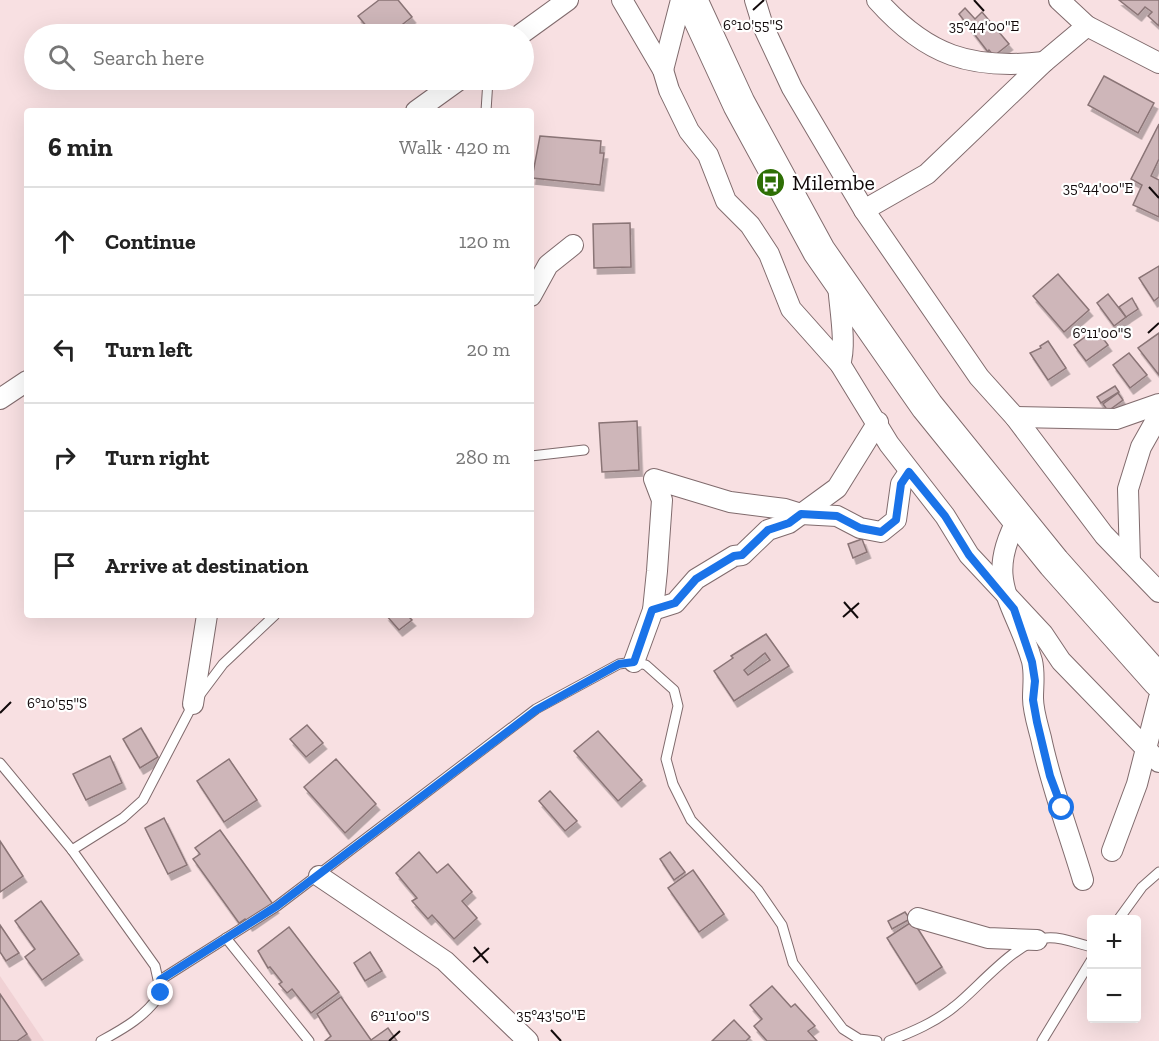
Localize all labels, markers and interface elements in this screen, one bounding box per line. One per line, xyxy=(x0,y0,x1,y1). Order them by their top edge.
text: 6°10'55"S xyxy=(723,16,783,34)
text: 35°44'00"E xyxy=(949,17,1020,35)
search box xyxy=(24,24,534,90)
icon: search xyxy=(45,41,78,74)
text: Search here xyxy=(93,44,204,71)
text: 6 min xyxy=(48,131,113,163)
text: Walk · 420 m xyxy=(399,135,510,159)
bus stop icon: Milembe xyxy=(755,166,787,198)
place label: Milembe xyxy=(792,169,875,196)
text: 35°44'00"E xyxy=(1063,179,1134,197)
icon: ahead xyxy=(48,225,81,258)
text: Continue xyxy=(105,228,196,255)
text: 120 m xyxy=(459,229,510,253)
text: 6°11'00"S xyxy=(1073,324,1131,342)
icon: left xyxy=(48,333,81,366)
text: Turn left xyxy=(105,336,192,363)
text: 20 m xyxy=(466,337,510,361)
icon: right xyxy=(48,441,81,474)
text: Turn right xyxy=(105,444,209,471)
text: 280 m xyxy=(456,445,510,469)
icon: arrive xyxy=(48,549,81,582)
text: Arrive at destination xyxy=(105,552,308,579)
text: 6°10'55"S xyxy=(27,694,87,712)
route start xyxy=(1048,794,1074,820)
map controls xyxy=(1087,915,1141,1023)
button: + xyxy=(1087,915,1141,969)
button: − xyxy=(1087,969,1141,1023)
route end xyxy=(147,979,173,1005)
text: 35°43'50"E xyxy=(516,1006,586,1024)
text: 6°11'00"S xyxy=(371,1007,429,1025)

